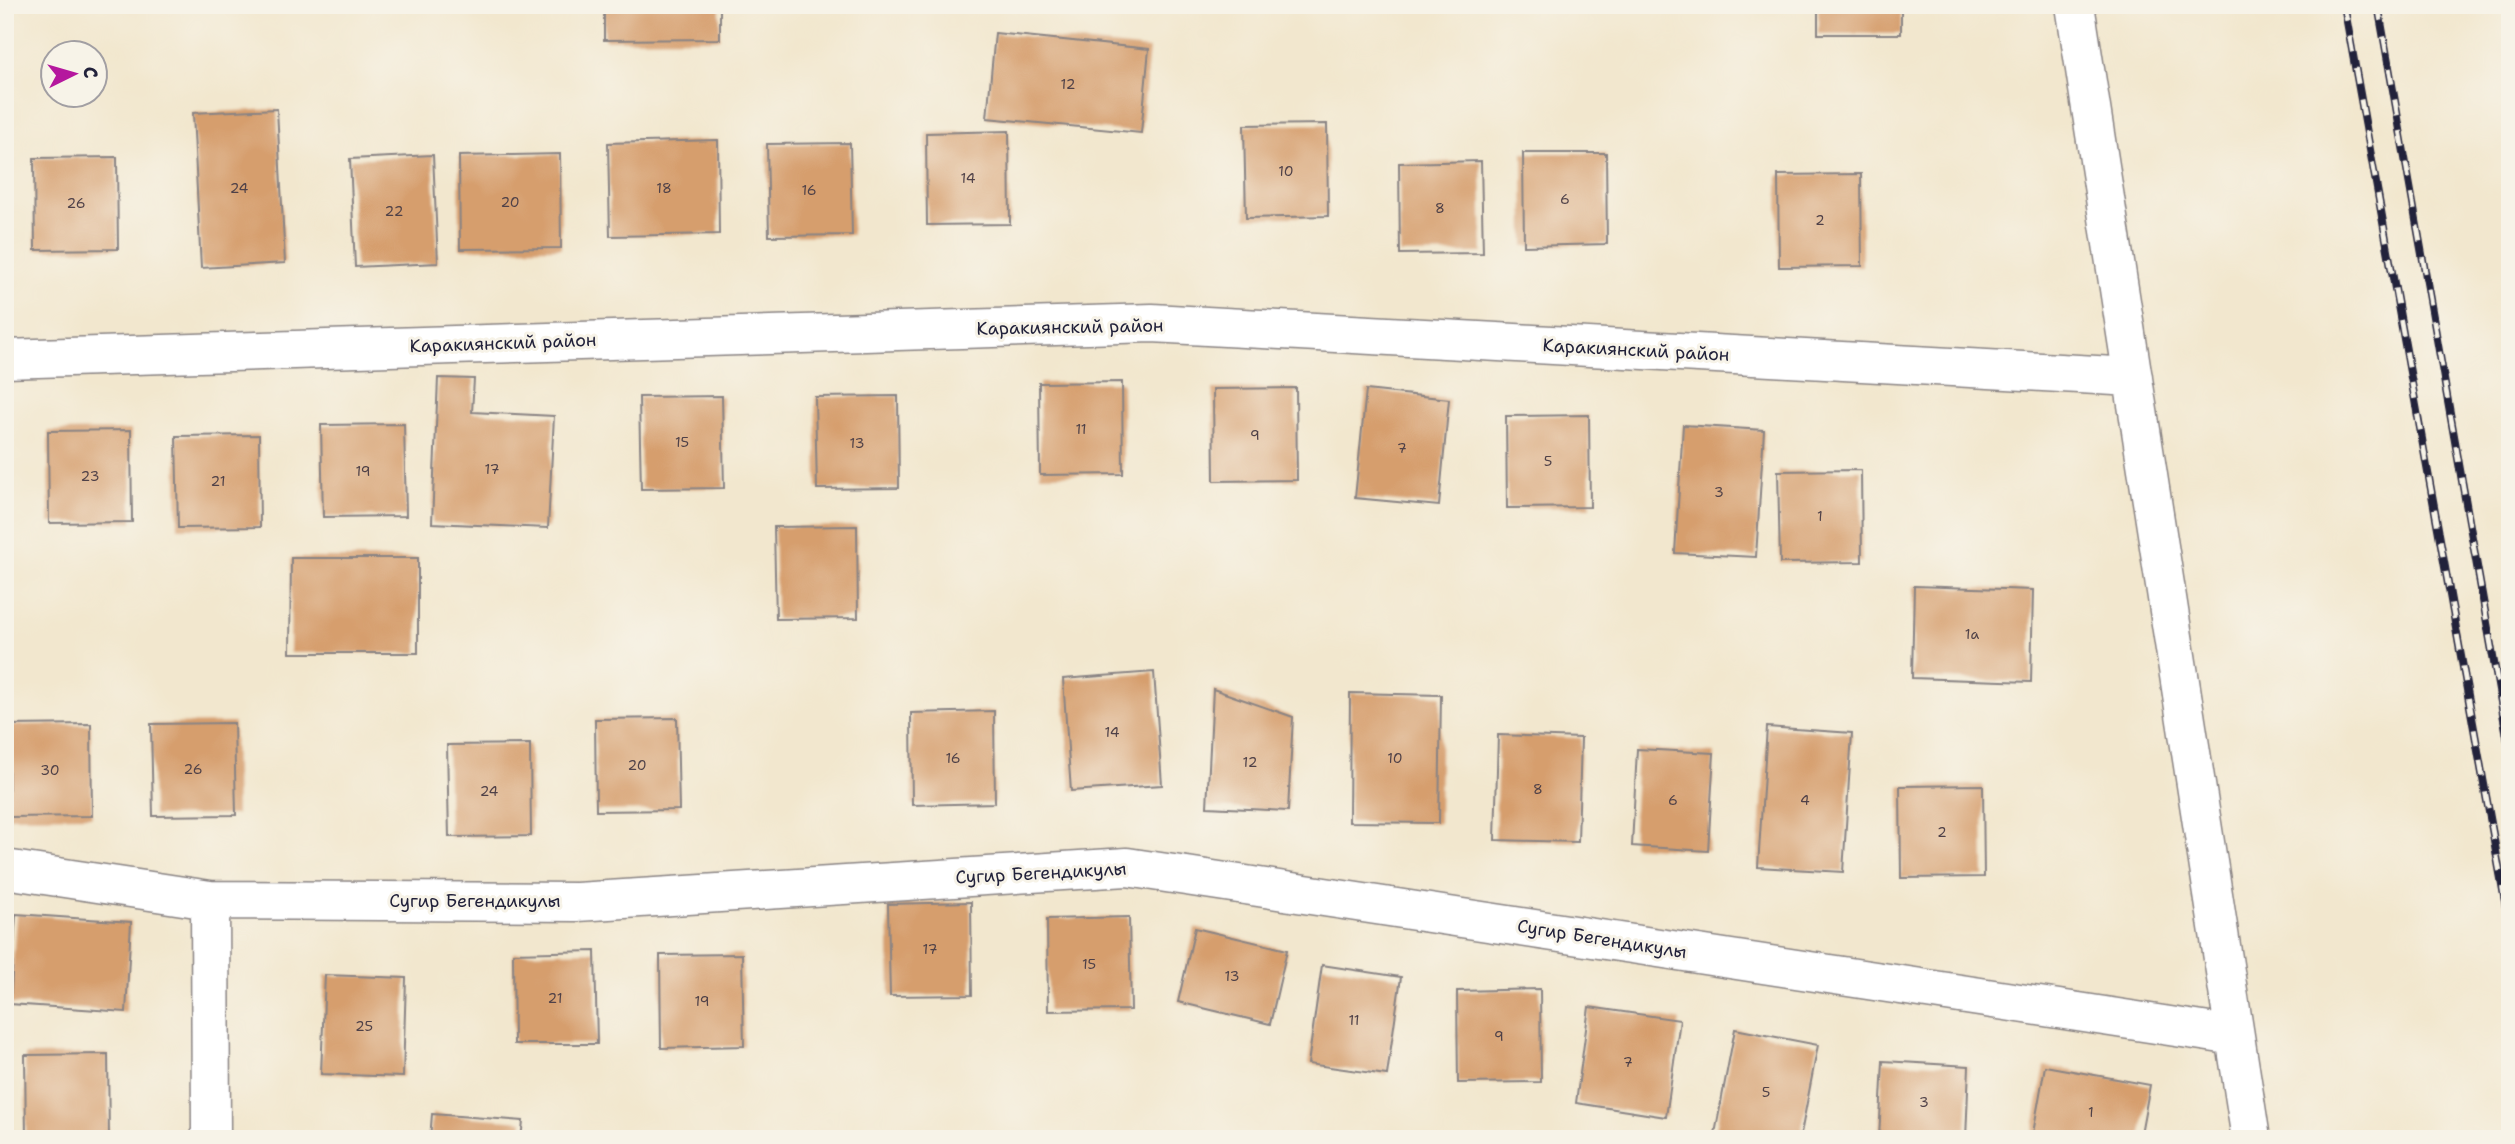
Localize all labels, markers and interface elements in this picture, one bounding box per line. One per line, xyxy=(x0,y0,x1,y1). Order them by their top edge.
north arrow xyxy=(38,38,108,108)
text: С xyxy=(77,66,103,79)
house number: 12 xyxy=(1061,75,1075,93)
house number: 10 xyxy=(1278,162,1294,180)
house number: 14 xyxy=(960,169,976,187)
house number: 24 xyxy=(230,179,249,197)
house number: 18 xyxy=(656,179,672,197)
house number: 16 xyxy=(801,181,817,199)
house number: 6 xyxy=(1560,190,1570,208)
house number: 20 xyxy=(500,193,520,211)
house number: 26 xyxy=(67,194,86,212)
house number: 8 xyxy=(1435,199,1445,217)
house number: 22 xyxy=(385,202,403,220)
house number: 2 xyxy=(1815,211,1825,229)
street label: Каракиянский район xyxy=(976,313,1164,341)
street label: Каракиянский район xyxy=(409,328,597,358)
street label: Каракиянский район xyxy=(1542,333,1730,367)
house number: 11 xyxy=(1075,420,1087,438)
house number: 9 xyxy=(1250,426,1260,444)
house number: 15 xyxy=(675,433,689,451)
house number: 13 xyxy=(850,434,864,452)
house number: 7 xyxy=(1397,439,1407,457)
house number: 5 xyxy=(1544,452,1552,470)
house number: 17 xyxy=(485,460,499,478)
house number: 19 xyxy=(355,462,371,480)
house number: 23 xyxy=(81,467,99,485)
house number: 21 xyxy=(211,472,225,490)
house number: 3 xyxy=(1714,483,1724,501)
house number: 1 xyxy=(1817,507,1823,525)
house number: 1а xyxy=(1965,625,1980,643)
house number: 14 xyxy=(1104,723,1120,741)
house number: 16 xyxy=(945,749,961,767)
house number: 10 xyxy=(1387,749,1403,767)
house number: 12 xyxy=(1243,753,1257,771)
house number: 20 xyxy=(627,756,647,774)
house number: 26 xyxy=(184,760,203,778)
house number: 30 xyxy=(40,761,60,779)
house number: 8 xyxy=(1533,780,1543,798)
house number: 24 xyxy=(480,782,499,800)
house number: 6 xyxy=(1668,791,1678,809)
house number: 4 xyxy=(1800,791,1810,809)
house number: 2 xyxy=(1937,823,1947,841)
street label: Сугир Бегендикулы xyxy=(955,857,1127,889)
street label: Сугир Бегендикулы xyxy=(389,889,561,913)
street label: Сугир Бегендикулы xyxy=(1515,914,1689,964)
house number: 17 xyxy=(923,940,937,958)
house number: 15 xyxy=(1082,955,1096,973)
house number: 13 xyxy=(1225,967,1239,985)
house number: 21 xyxy=(548,989,562,1007)
house number: 19 xyxy=(694,992,710,1010)
house number: 11 xyxy=(1348,1011,1360,1029)
house number: 25 xyxy=(355,1017,373,1035)
house number: 9 xyxy=(1494,1027,1504,1045)
house number: 7 xyxy=(1623,1053,1633,1071)
house number: 5 xyxy=(1762,1083,1770,1101)
house number: 3 xyxy=(1919,1093,1929,1111)
house number: 1 xyxy=(2088,1103,2094,1121)

